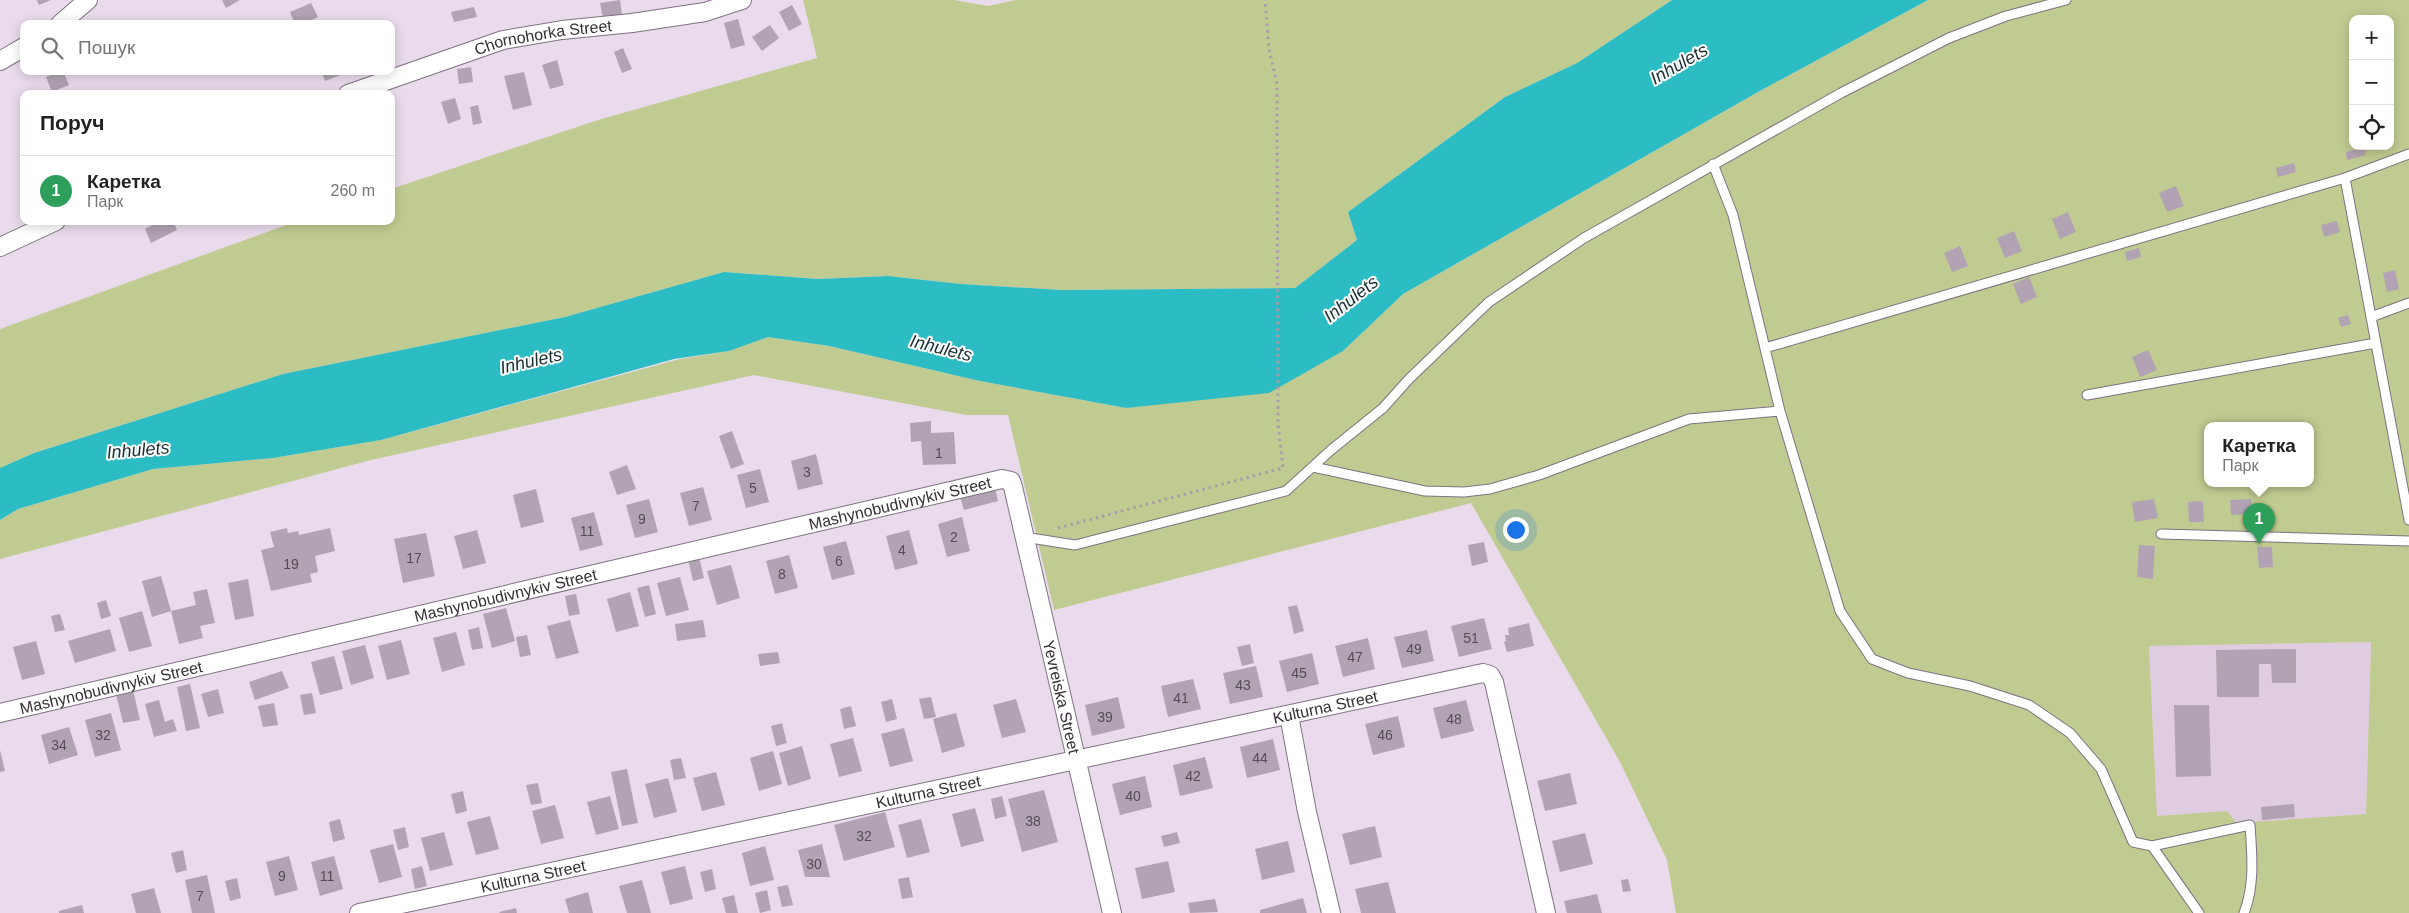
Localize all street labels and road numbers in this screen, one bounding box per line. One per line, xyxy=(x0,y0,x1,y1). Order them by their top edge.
street label: Chornohorka Street xyxy=(472,17,613,58)
street label: Mashynobudivnykiv Street xyxy=(807,473,993,532)
street label: Mashynobudivnykiv Street xyxy=(412,565,599,624)
street label: Yevreiska Street xyxy=(1040,638,1083,756)
street label: Mashynobudivnykiv Street xyxy=(18,657,204,717)
street label: Kulturna Street xyxy=(1271,687,1380,726)
street label: Kulturna Street xyxy=(874,772,983,811)
street label: Kulturna Street xyxy=(479,856,588,895)

